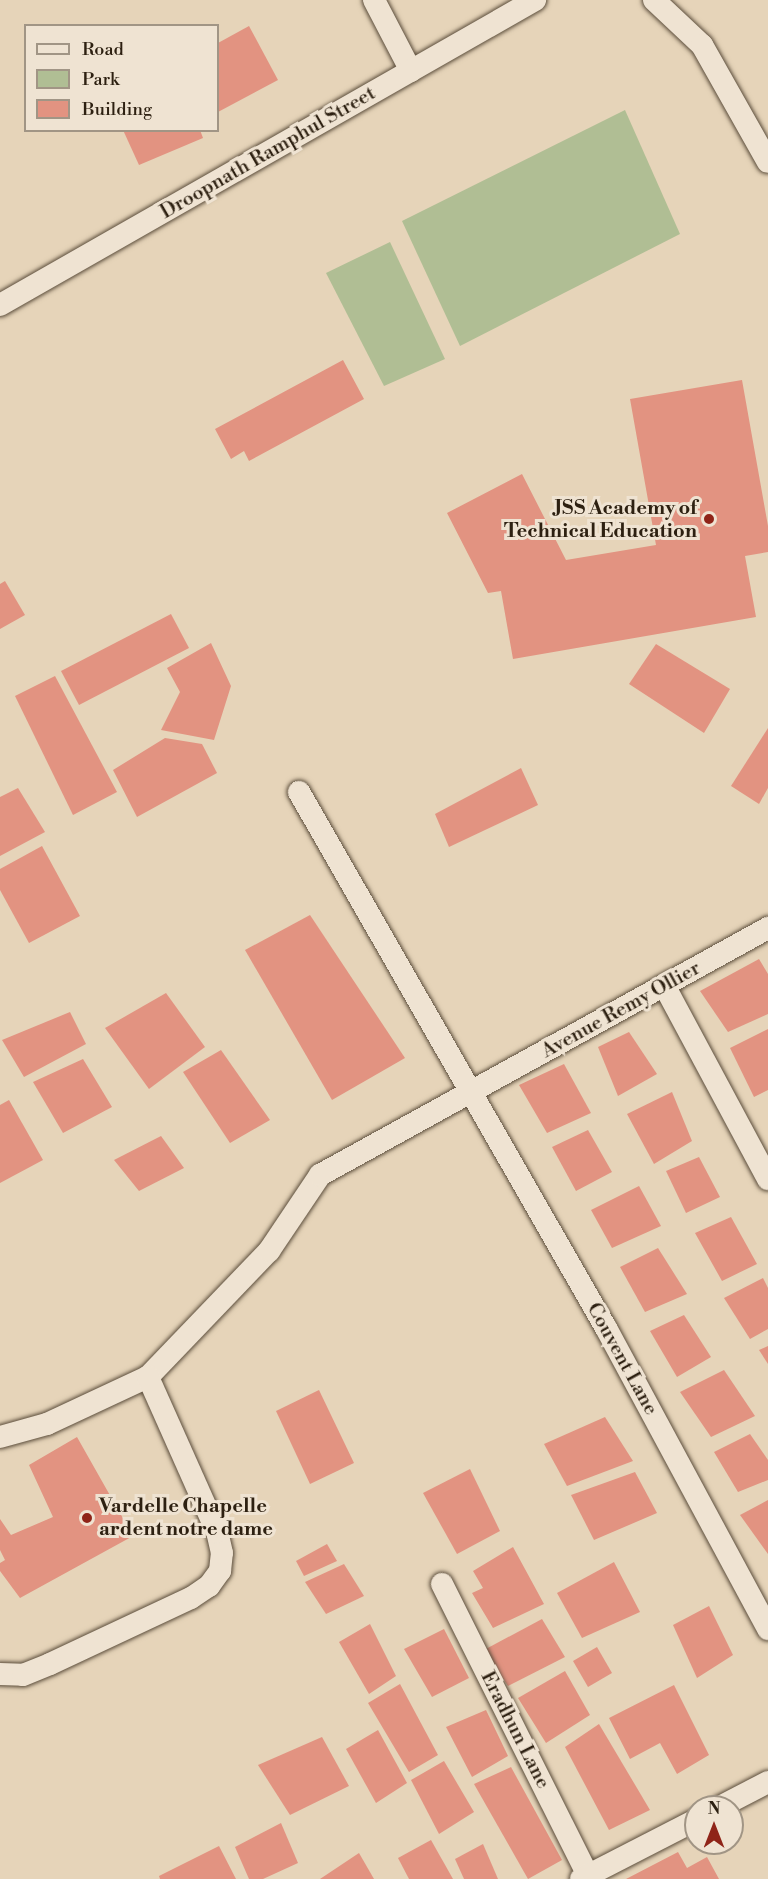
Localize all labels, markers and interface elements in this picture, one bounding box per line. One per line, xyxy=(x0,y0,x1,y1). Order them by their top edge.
legend xyxy=(24,24,219,132)
text: Road xyxy=(82,38,124,61)
text: Park xyxy=(82,68,119,91)
street label: Droopnath Ramphul Street xyxy=(156,81,380,225)
text: Building xyxy=(82,98,152,121)
place label: JSS Academy of Technical Education xyxy=(504,496,697,543)
marker: JSS Academy of Technical Education xyxy=(702,512,716,526)
street label: Avenue Remy Ollier xyxy=(537,956,705,1064)
street label: Couvent Lane xyxy=(581,1299,663,1419)
place label: Vardelle Chapelle ardent notre dame xyxy=(99,1494,273,1541)
marker: Vardelle Chapelle ardent notre dame xyxy=(80,1511,94,1525)
street label: Eradhun Lane xyxy=(475,1667,555,1793)
north arrow xyxy=(684,1795,744,1855)
text: N xyxy=(708,1799,720,1819)

